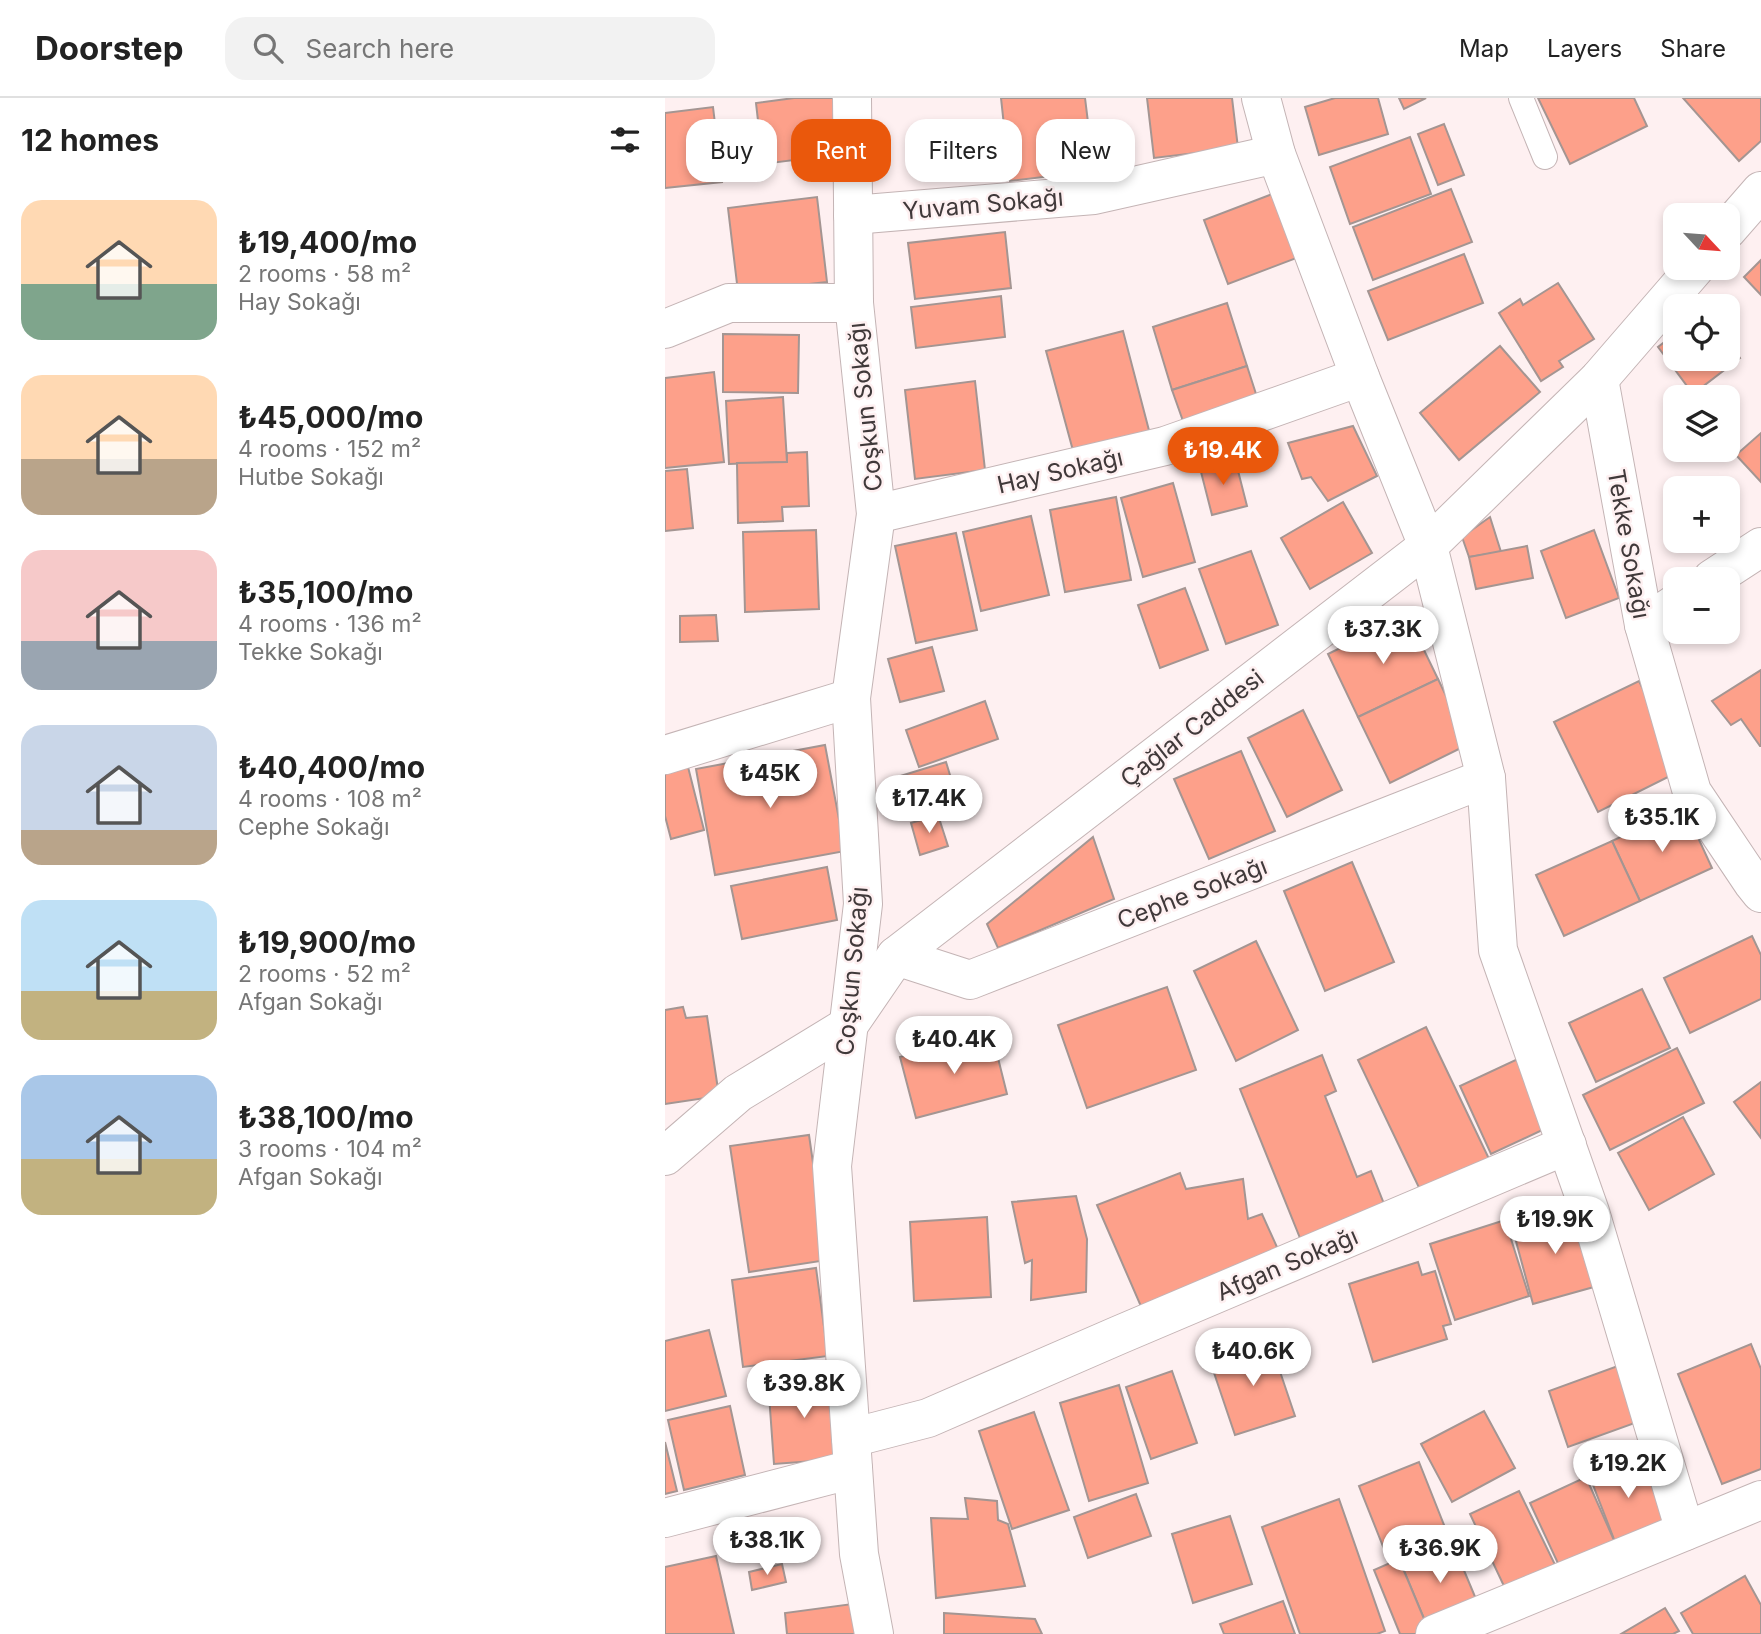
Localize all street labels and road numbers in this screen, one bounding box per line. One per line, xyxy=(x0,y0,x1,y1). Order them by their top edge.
street label: Yuvam Sokağı xyxy=(901,183,1065,225)
street label: Coşkun Sokağı xyxy=(842,321,888,493)
street label: Hay Sokağı xyxy=(994,442,1126,500)
street label: Tekke Sokağı xyxy=(1602,467,1656,621)
street label: Çağlar Caddesi xyxy=(1115,663,1269,793)
street label: Cephe Sokağı xyxy=(1113,851,1271,935)
street label: Coşkun Sokağı xyxy=(830,885,874,1057)
street label: Afgan Sokağı xyxy=(1212,1221,1362,1307)

